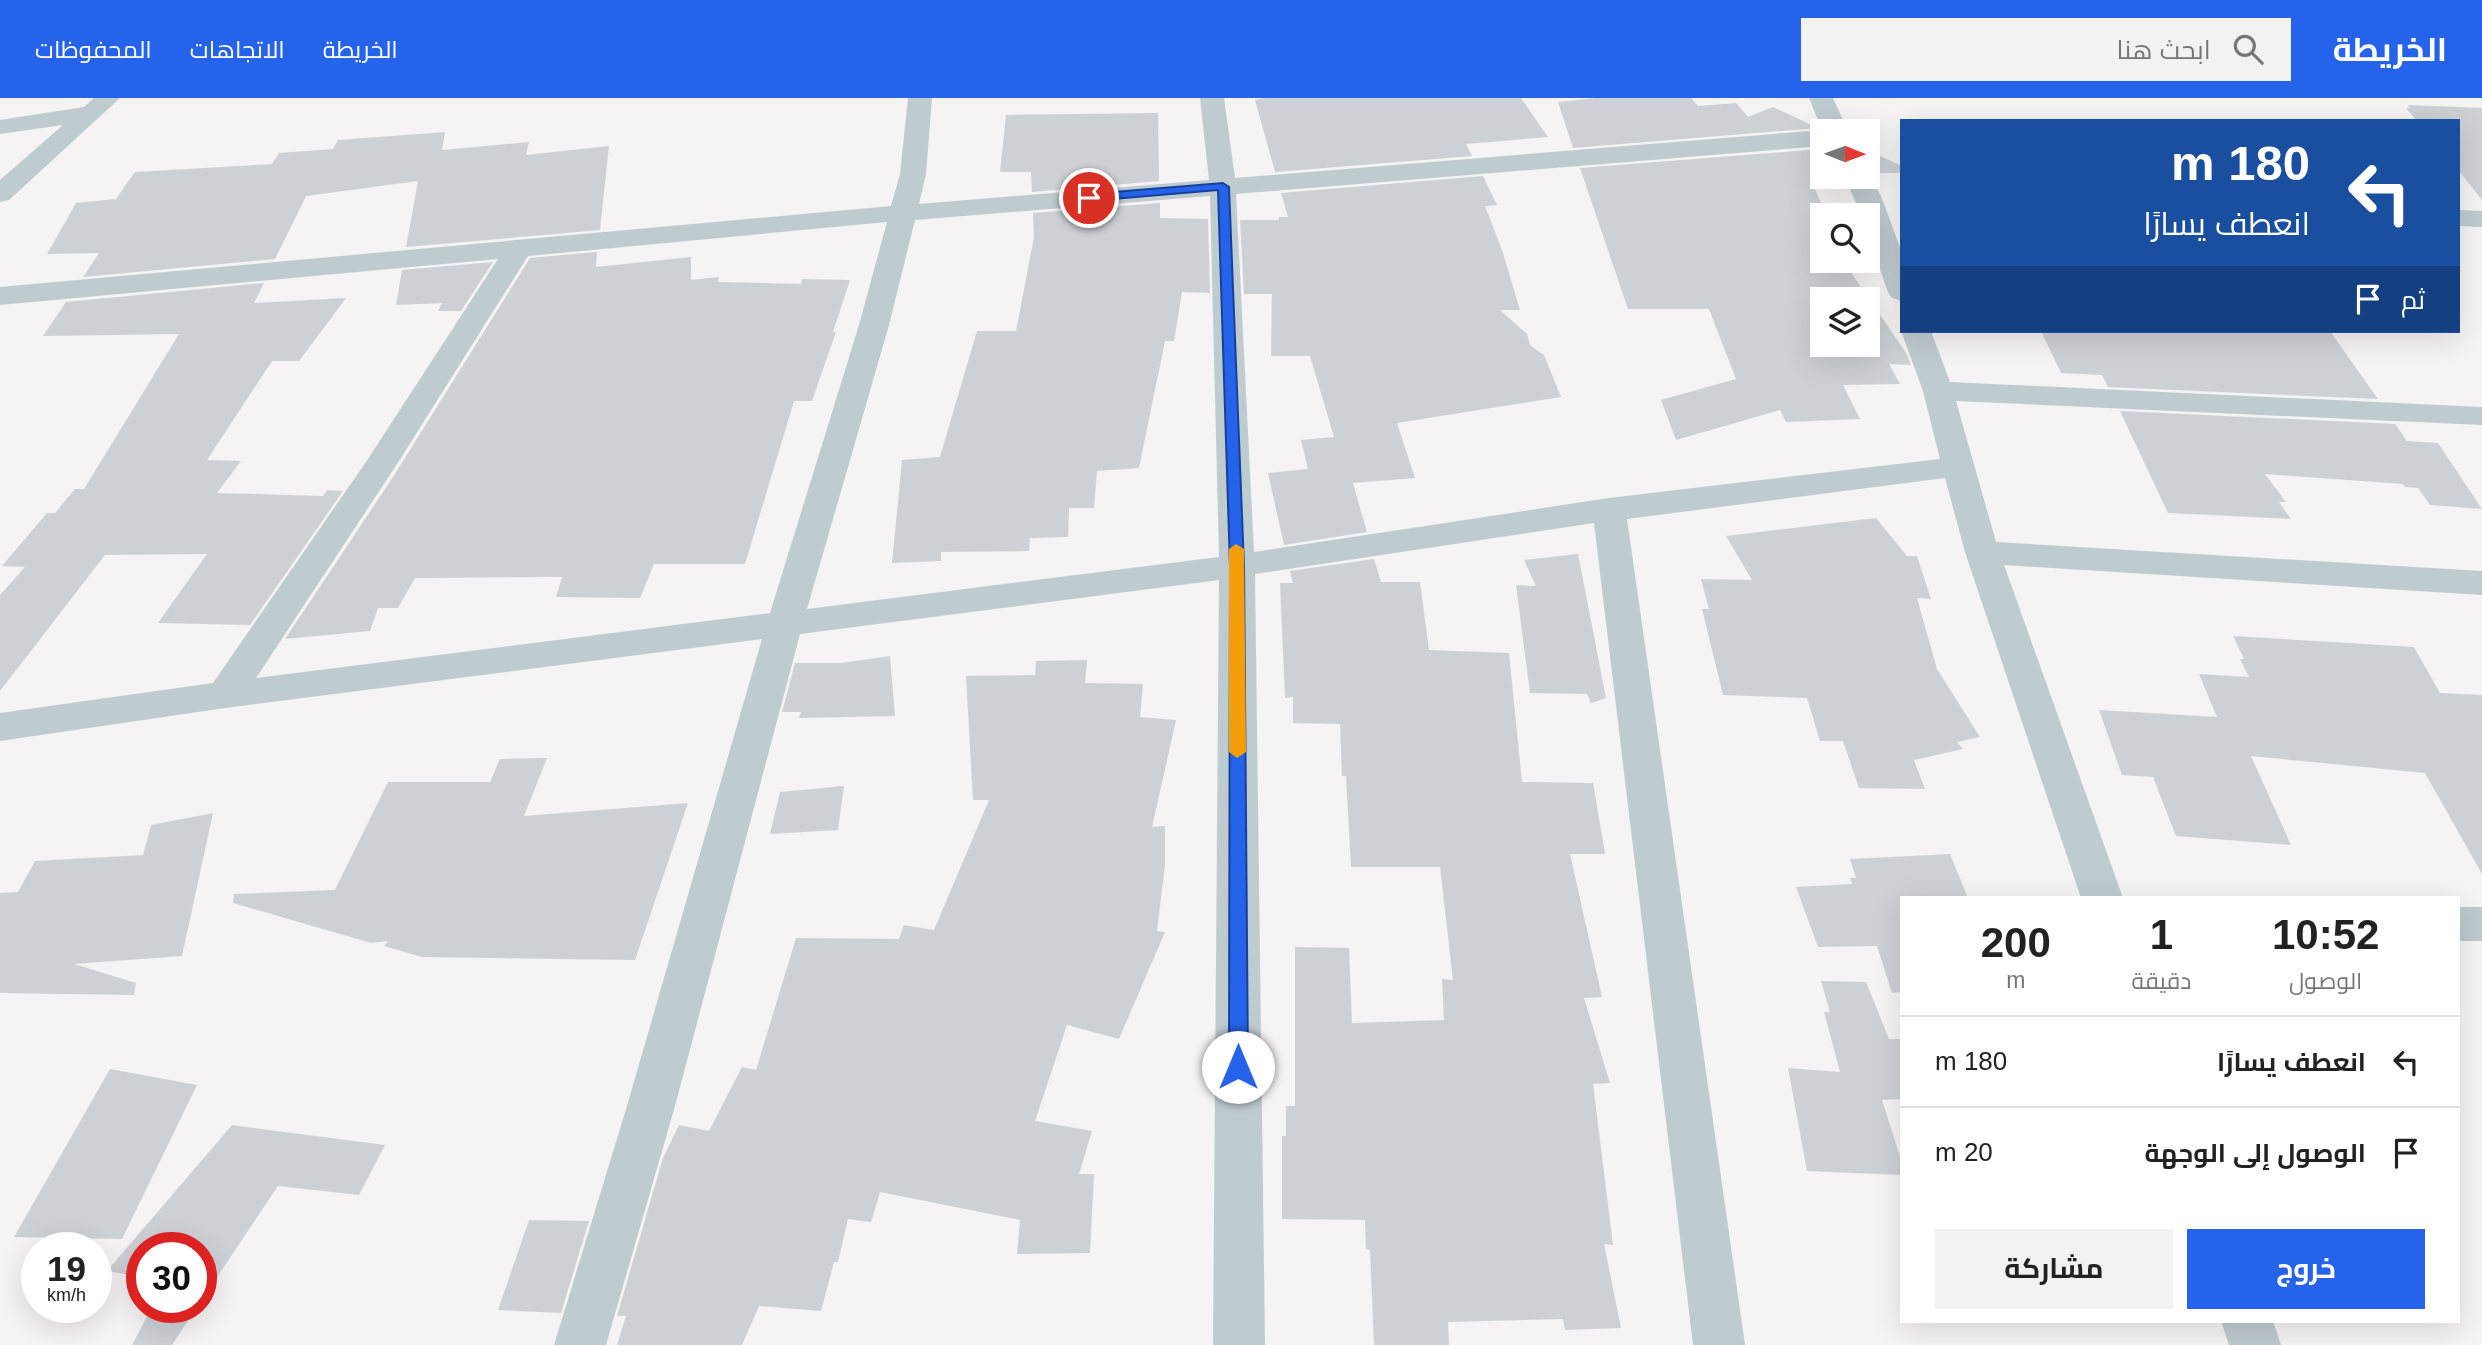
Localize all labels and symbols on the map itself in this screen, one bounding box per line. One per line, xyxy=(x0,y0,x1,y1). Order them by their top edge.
north arrow xyxy=(1810,119,1880,189)
pin xyxy=(1059,168,1119,228)
position arrow xyxy=(1201,1030,1275,1104)
speed limit sign: 30 xyxy=(126,1232,217,1323)

